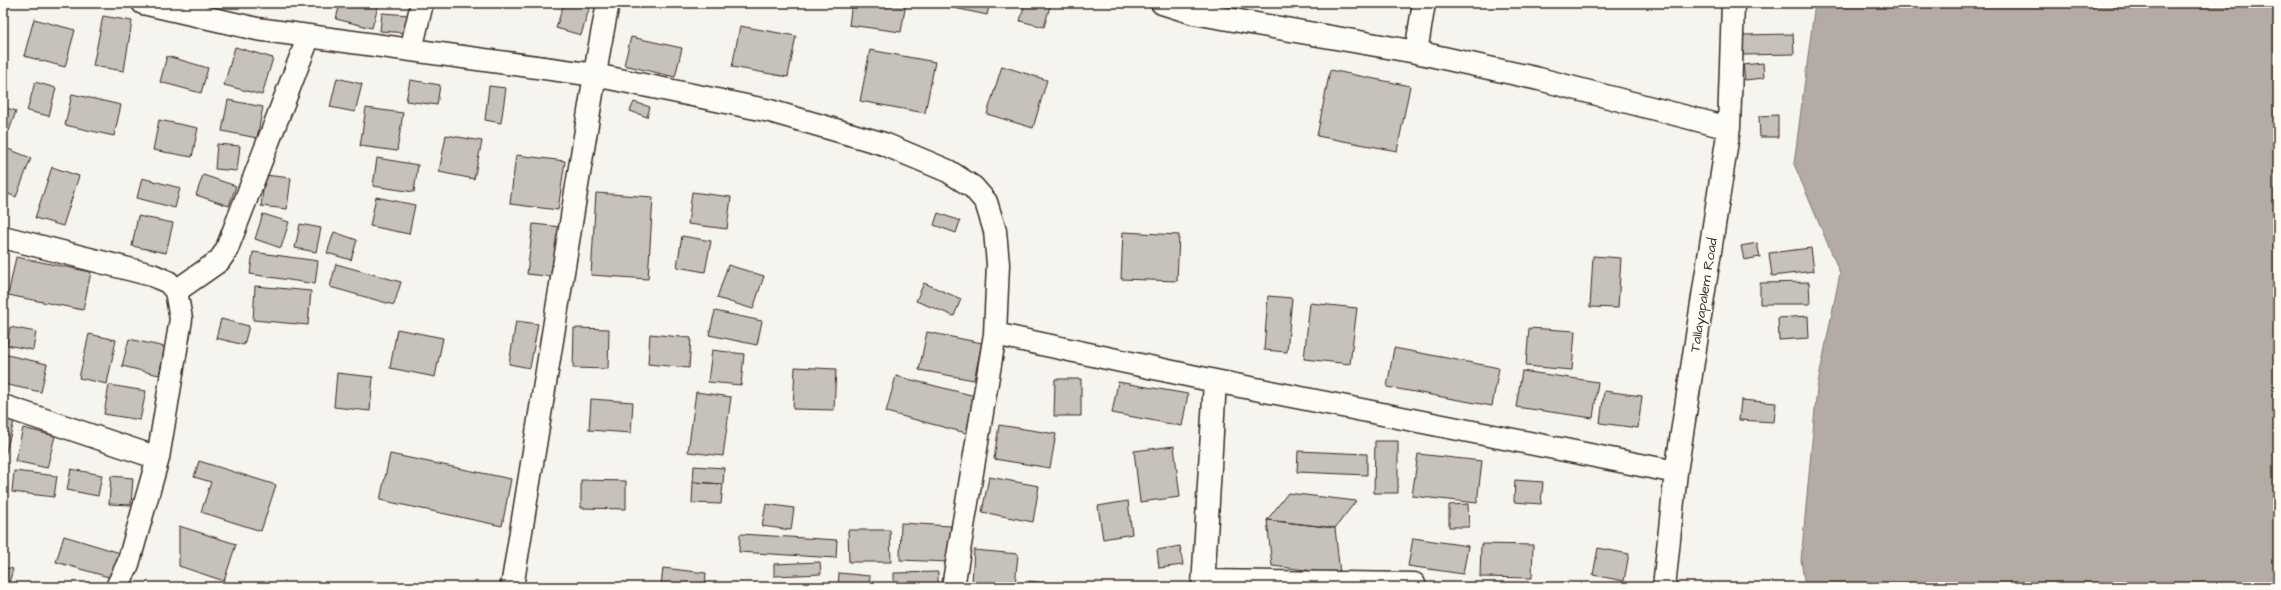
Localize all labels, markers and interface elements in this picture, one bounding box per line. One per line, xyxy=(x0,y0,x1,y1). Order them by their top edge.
street label: Tallayapalem Road xyxy=(1685,237,1723,354)

